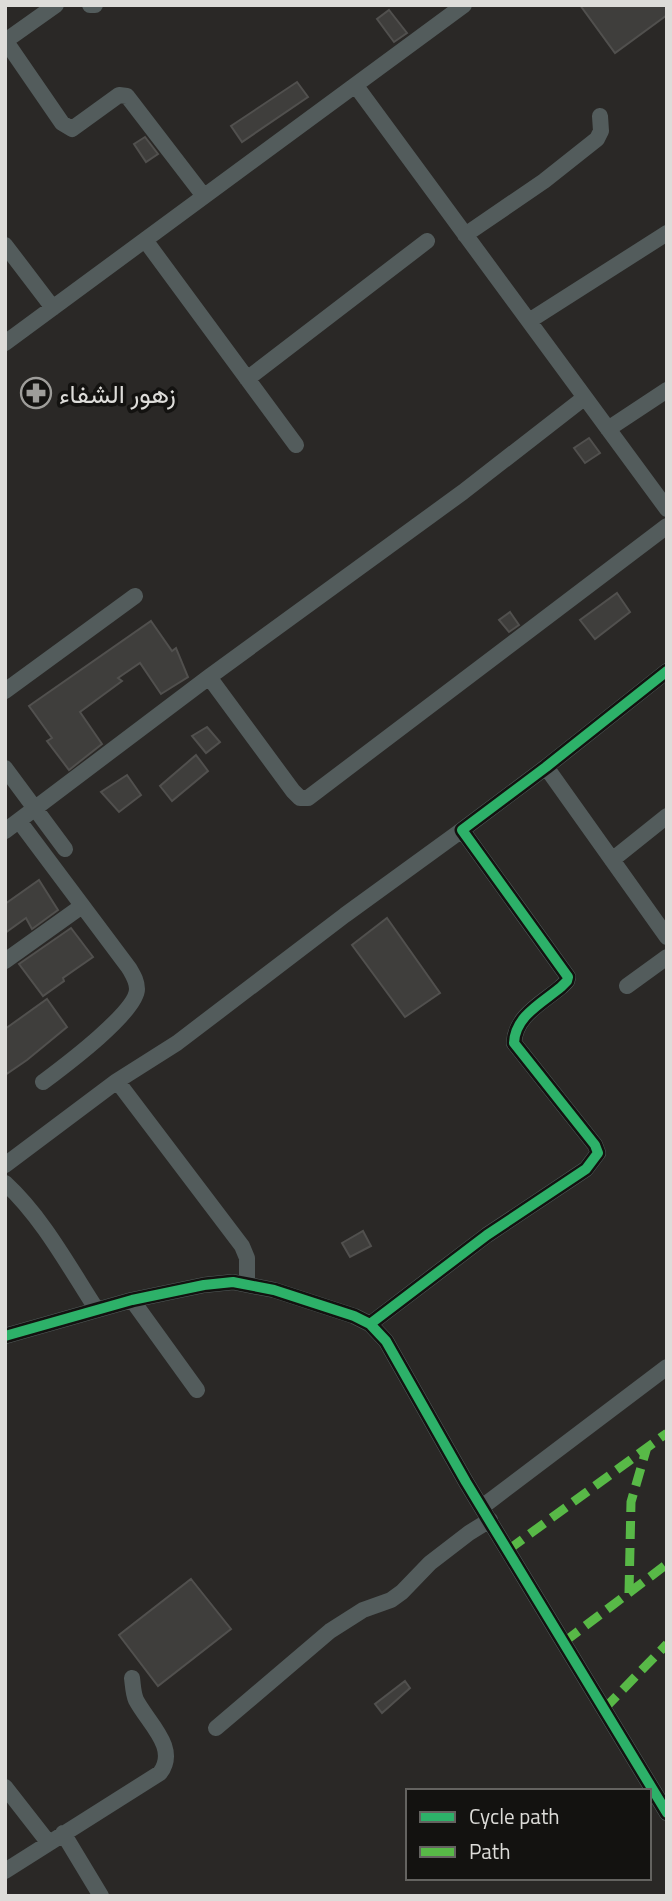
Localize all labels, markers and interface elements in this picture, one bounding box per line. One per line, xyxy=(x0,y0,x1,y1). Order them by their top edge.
place label: زهور الشفاء xyxy=(59,374,176,413)
pharmacy icon: زهور الشفاء xyxy=(19,376,53,410)
legend xyxy=(406,1789,651,1880)
text: Cycle path xyxy=(469,1800,560,1832)
text: Path xyxy=(469,1835,511,1867)

